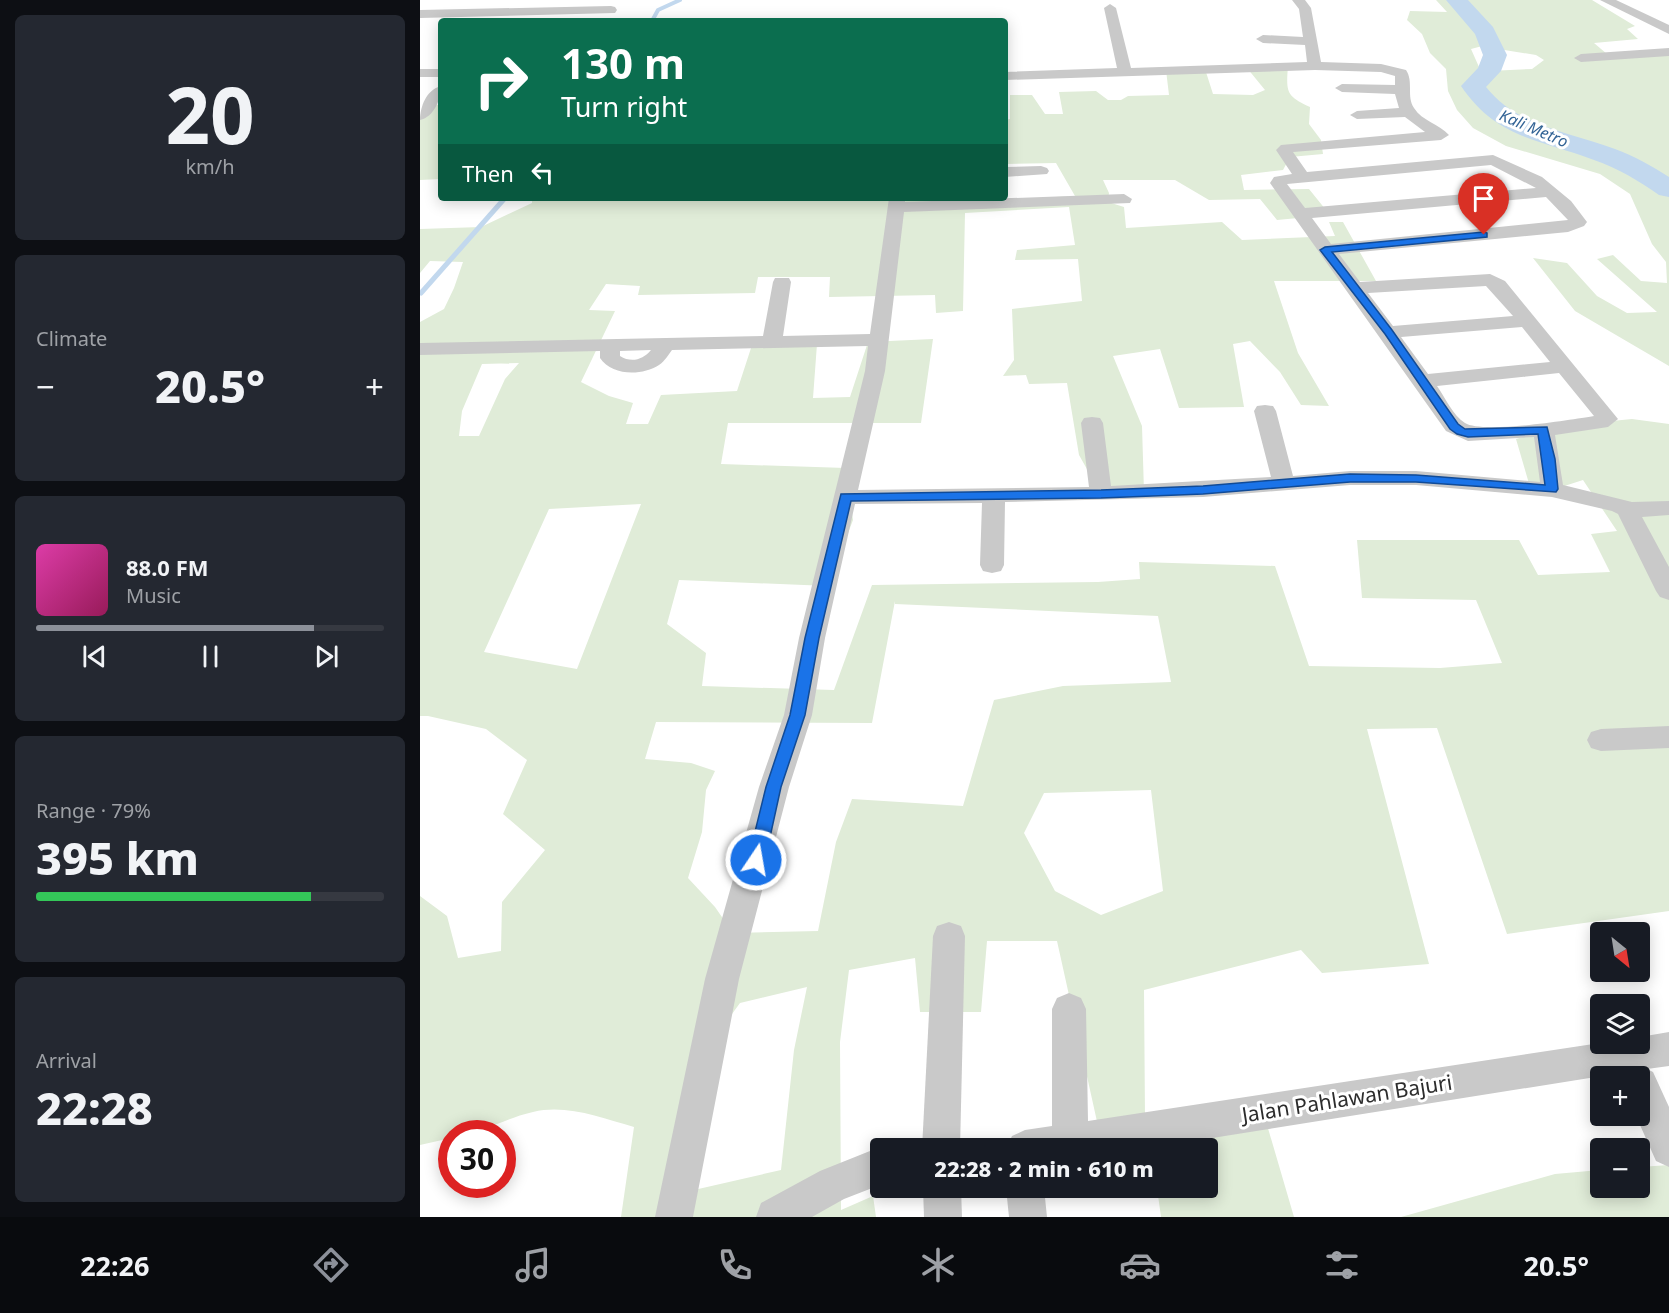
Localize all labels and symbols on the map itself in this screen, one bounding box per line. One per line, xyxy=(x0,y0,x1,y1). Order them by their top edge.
water label: Kali Metro xyxy=(1496,104,1572,152)
pin xyxy=(1458,173,1509,235)
position arrow xyxy=(724,828,788,892)
north arrow xyxy=(1590,922,1650,982)
street label: Jalan Pahlawan Bajuri xyxy=(1238,1068,1454,1129)
speed limit sign: 30 xyxy=(438,1120,516,1198)

